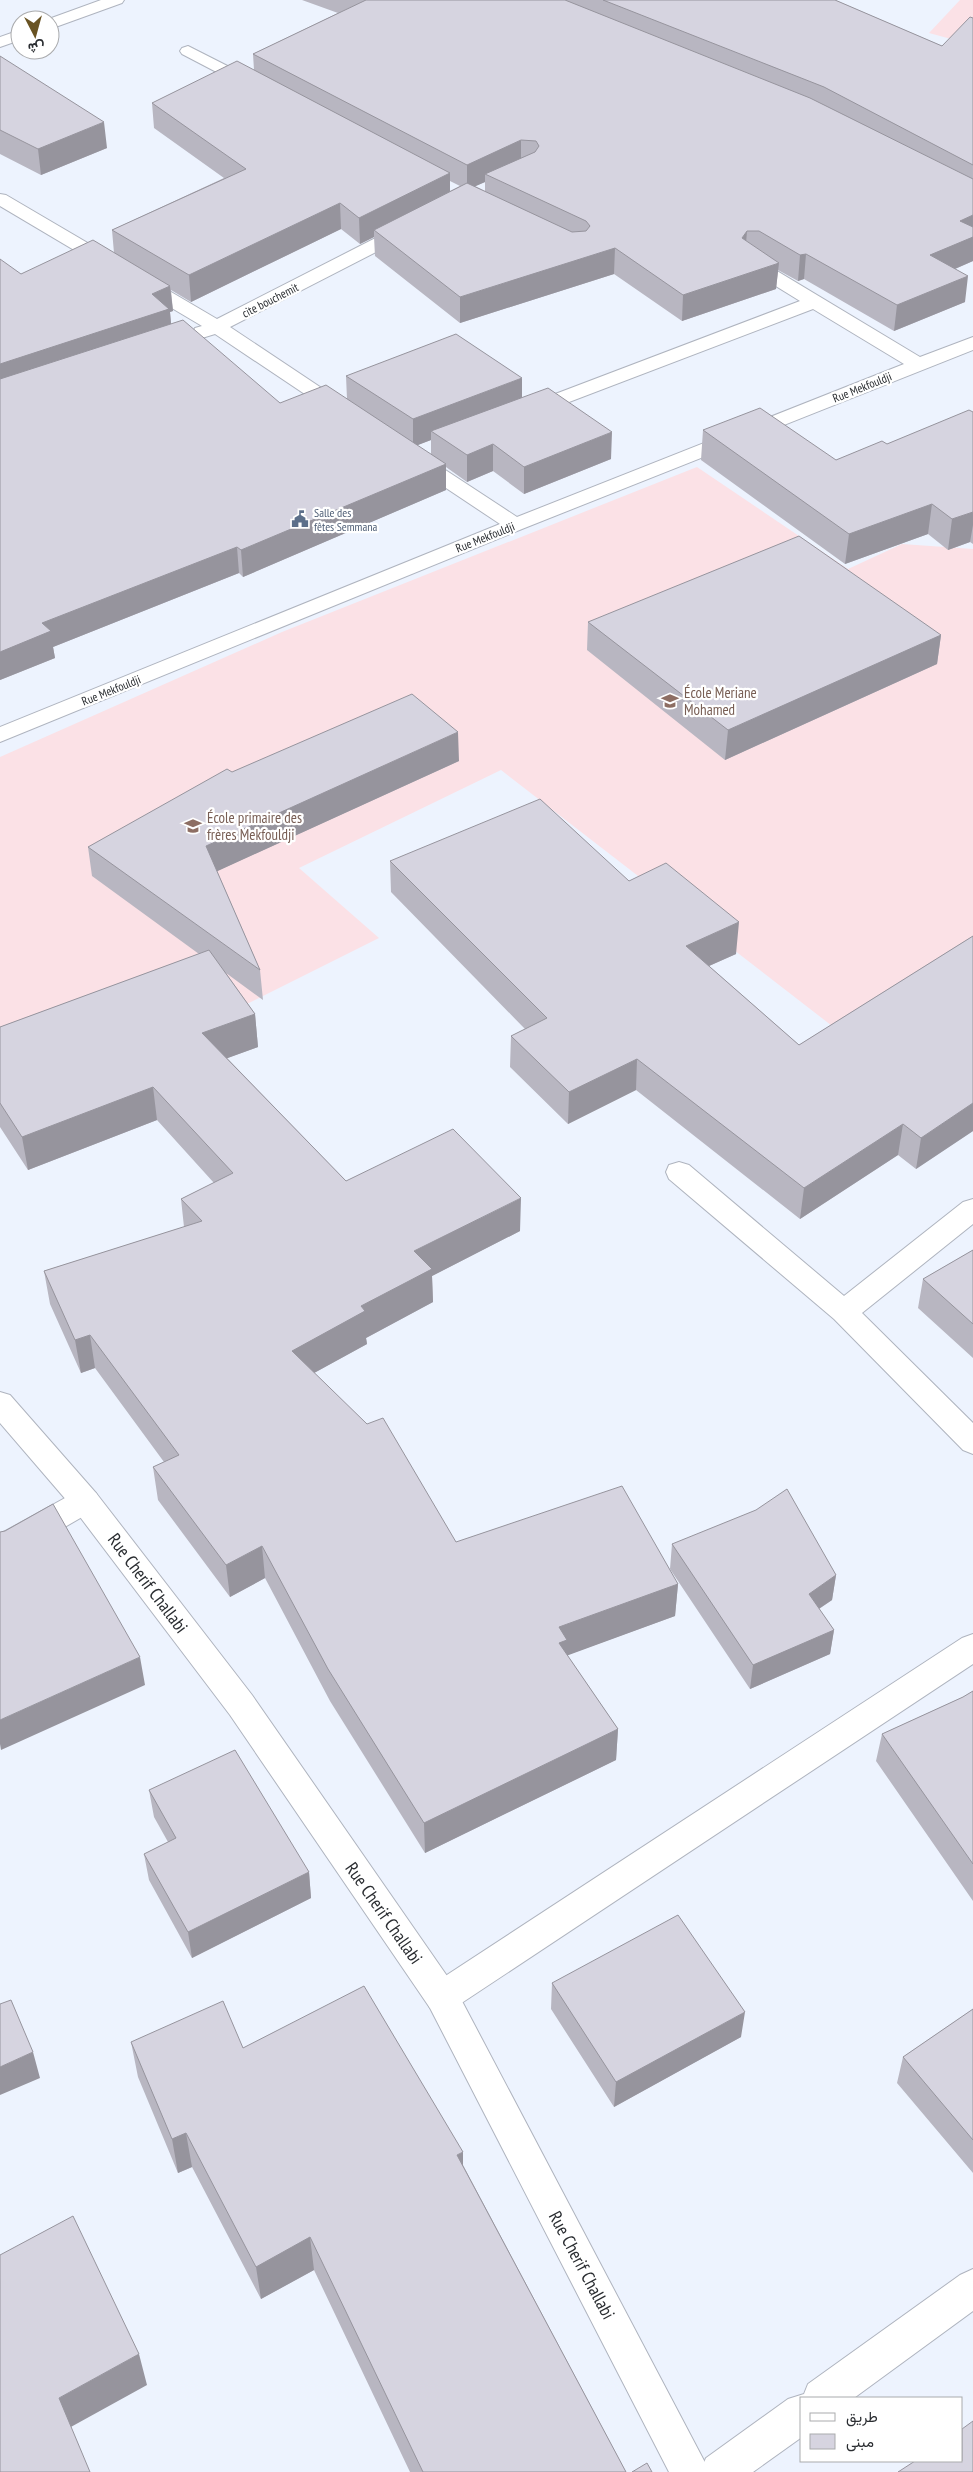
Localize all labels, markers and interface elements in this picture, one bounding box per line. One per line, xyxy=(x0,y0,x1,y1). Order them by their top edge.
north arrow xyxy=(10,10,60,60)
text: ش xyxy=(27,38,46,58)
street label: cite bouchemit xyxy=(239,279,301,321)
street label: Rue Mekfouldji xyxy=(830,368,894,406)
place label: Salle des fêtes Semmana xyxy=(314,505,377,534)
public building icon: Salle des fêtes Semmana xyxy=(290,509,310,529)
street label: Rue Mekfouldji xyxy=(453,518,517,556)
street label: Rue Mekfouldji xyxy=(79,671,143,709)
place label: École Meriane Mohamed xyxy=(684,683,757,719)
school or university icon: École Meriane Mohamed xyxy=(660,691,680,711)
place label: École primaire des frères Mekfouldji xyxy=(207,808,302,844)
school or university icon: École primaire des frères Mekfouldji xyxy=(183,816,203,836)
street label: Rue Cherif Challabi xyxy=(103,1528,193,1638)
street label: Rue Cherif Challabi xyxy=(340,1858,428,1968)
street label: Rue Cherif Challabi xyxy=(544,2207,620,2323)
legend xyxy=(800,2397,963,2462)
text: طريق xyxy=(846,2407,878,2427)
text: مبنى xyxy=(846,2432,874,2452)

